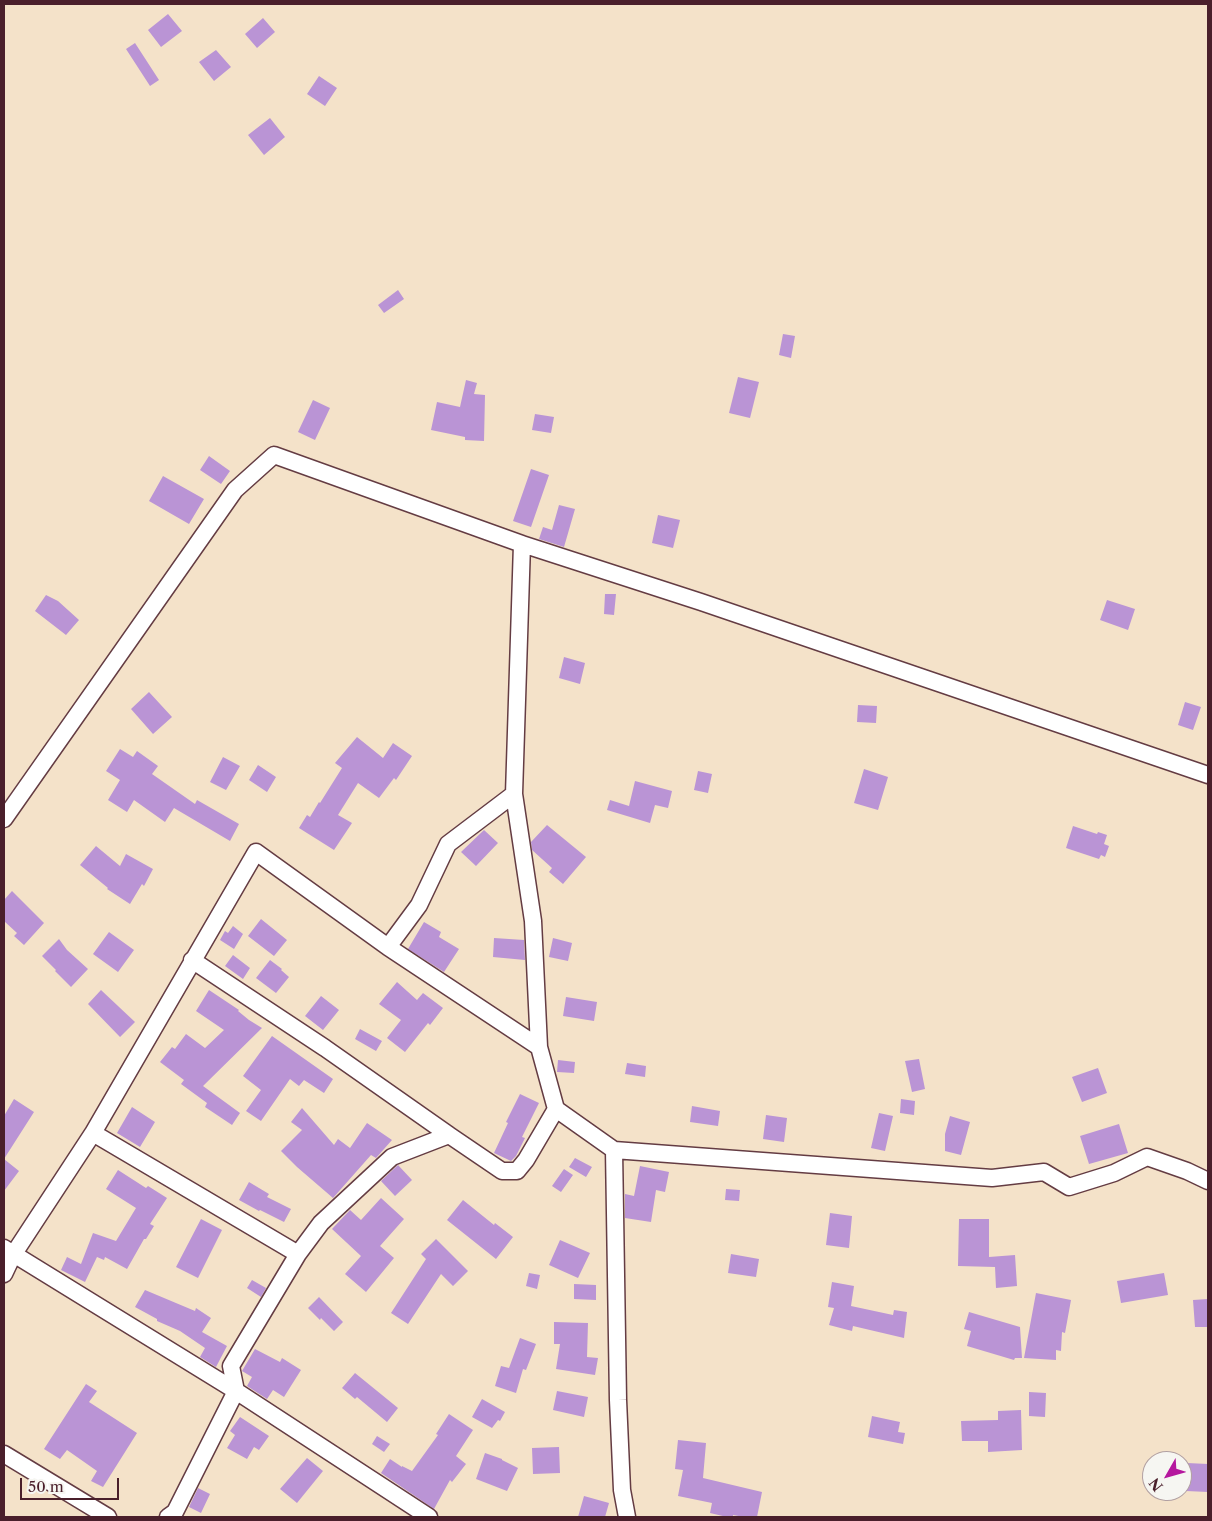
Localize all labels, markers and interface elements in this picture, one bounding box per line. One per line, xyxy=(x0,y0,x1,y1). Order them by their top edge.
north arrow xyxy=(1142,1451,1192,1501)
scale bar xyxy=(22,1468,121,1500)
text: N xyxy=(1145,1474,1167,1495)
text: 50 m xyxy=(28,1477,64,1496)

